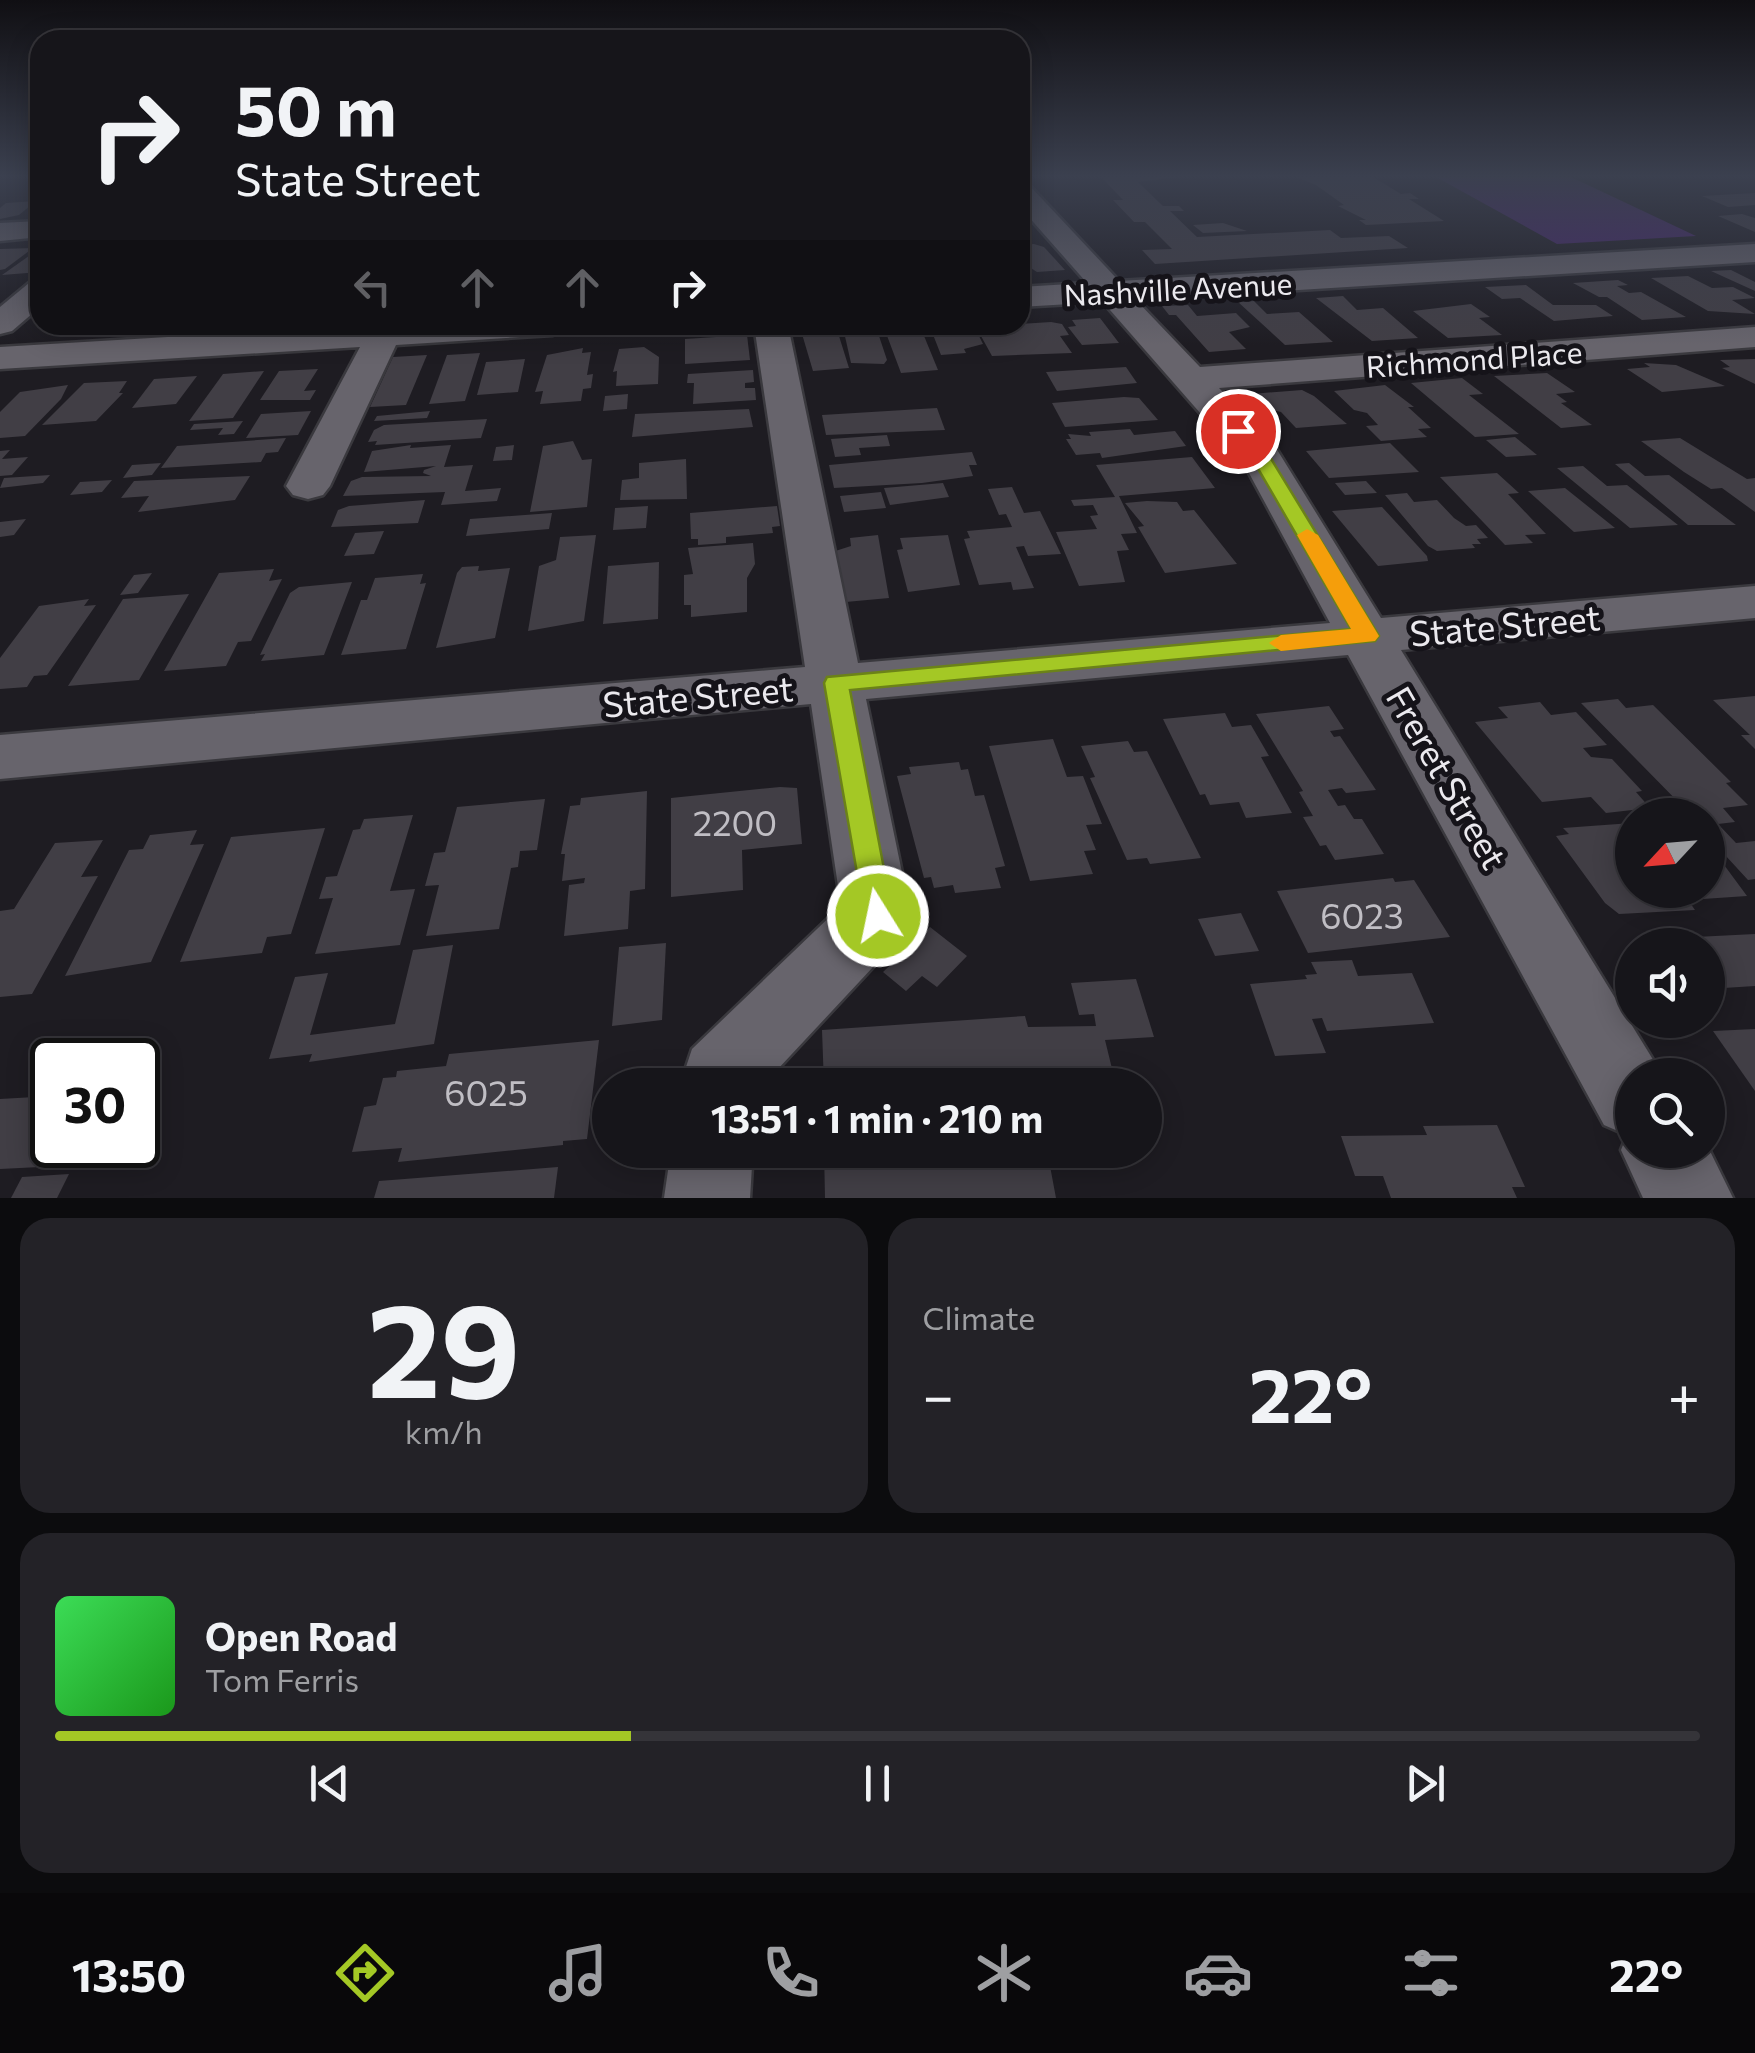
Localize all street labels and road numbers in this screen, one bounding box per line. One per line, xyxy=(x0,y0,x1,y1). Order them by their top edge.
street label: Nashville Avenue xyxy=(1063,264,1293,312)
street label: Richmond Place xyxy=(1364,332,1584,384)
street label: State Street xyxy=(1408,594,1602,654)
street label: State Street xyxy=(601,665,795,725)
street label: Freret Street xyxy=(1379,678,1517,876)

